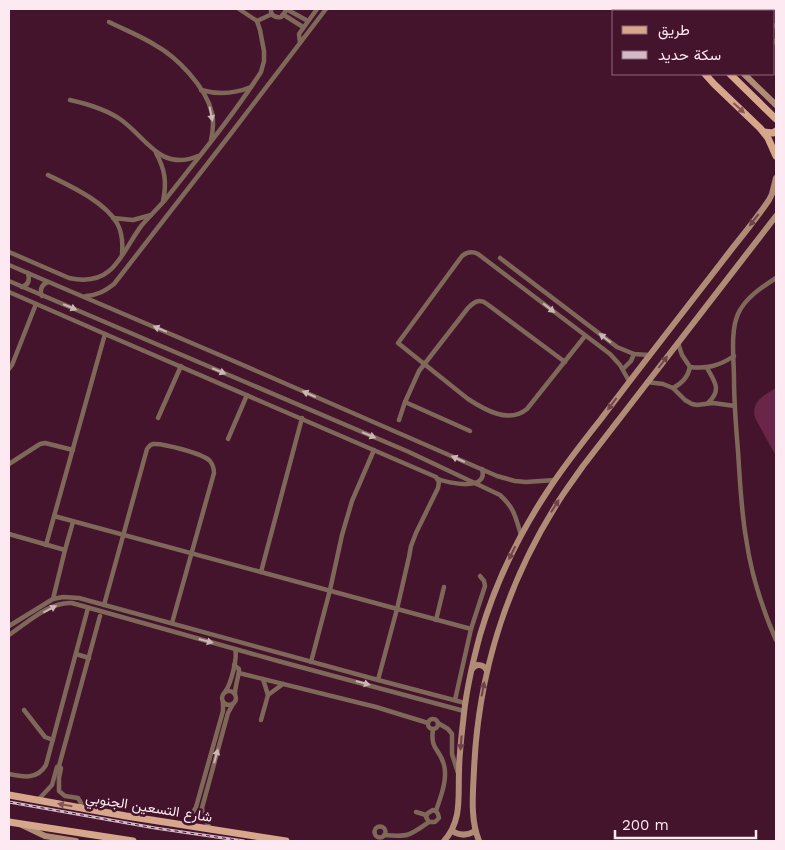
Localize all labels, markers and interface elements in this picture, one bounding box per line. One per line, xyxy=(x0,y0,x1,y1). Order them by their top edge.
legend xyxy=(612,10,775,75)
text: طريق xyxy=(658,21,690,40)
text: سكة حديد xyxy=(658,46,721,64)
one-way arrow xyxy=(733,102,745,114)
one-way arrow xyxy=(208,107,216,123)
one-way arrow xyxy=(749,213,759,227)
one-way arrow xyxy=(542,302,555,313)
one-way arrow xyxy=(63,304,77,312)
one-way arrow xyxy=(153,325,167,333)
one-way arrow xyxy=(598,333,612,343)
one-way arrow xyxy=(657,356,668,369)
one-way arrow xyxy=(212,368,226,376)
one-way arrow xyxy=(302,389,316,397)
one-way arrow xyxy=(606,397,617,410)
one-way arrow xyxy=(362,431,376,439)
one-way arrow xyxy=(451,454,465,462)
one-way arrow xyxy=(551,500,560,513)
one-way arrow xyxy=(508,546,516,561)
one-way arrow xyxy=(42,605,57,613)
one-way arrow xyxy=(198,637,213,645)
one-way arrow xyxy=(355,680,370,688)
one-way arrow xyxy=(479,681,487,697)
one-way arrow xyxy=(457,735,465,751)
one-way arrow xyxy=(213,749,221,764)
street label: شارع التسعين الجنوبي xyxy=(84,789,213,829)
one-way arrow xyxy=(57,801,73,809)
scale bar xyxy=(615,808,756,840)
text: 200 m xyxy=(622,816,669,834)

